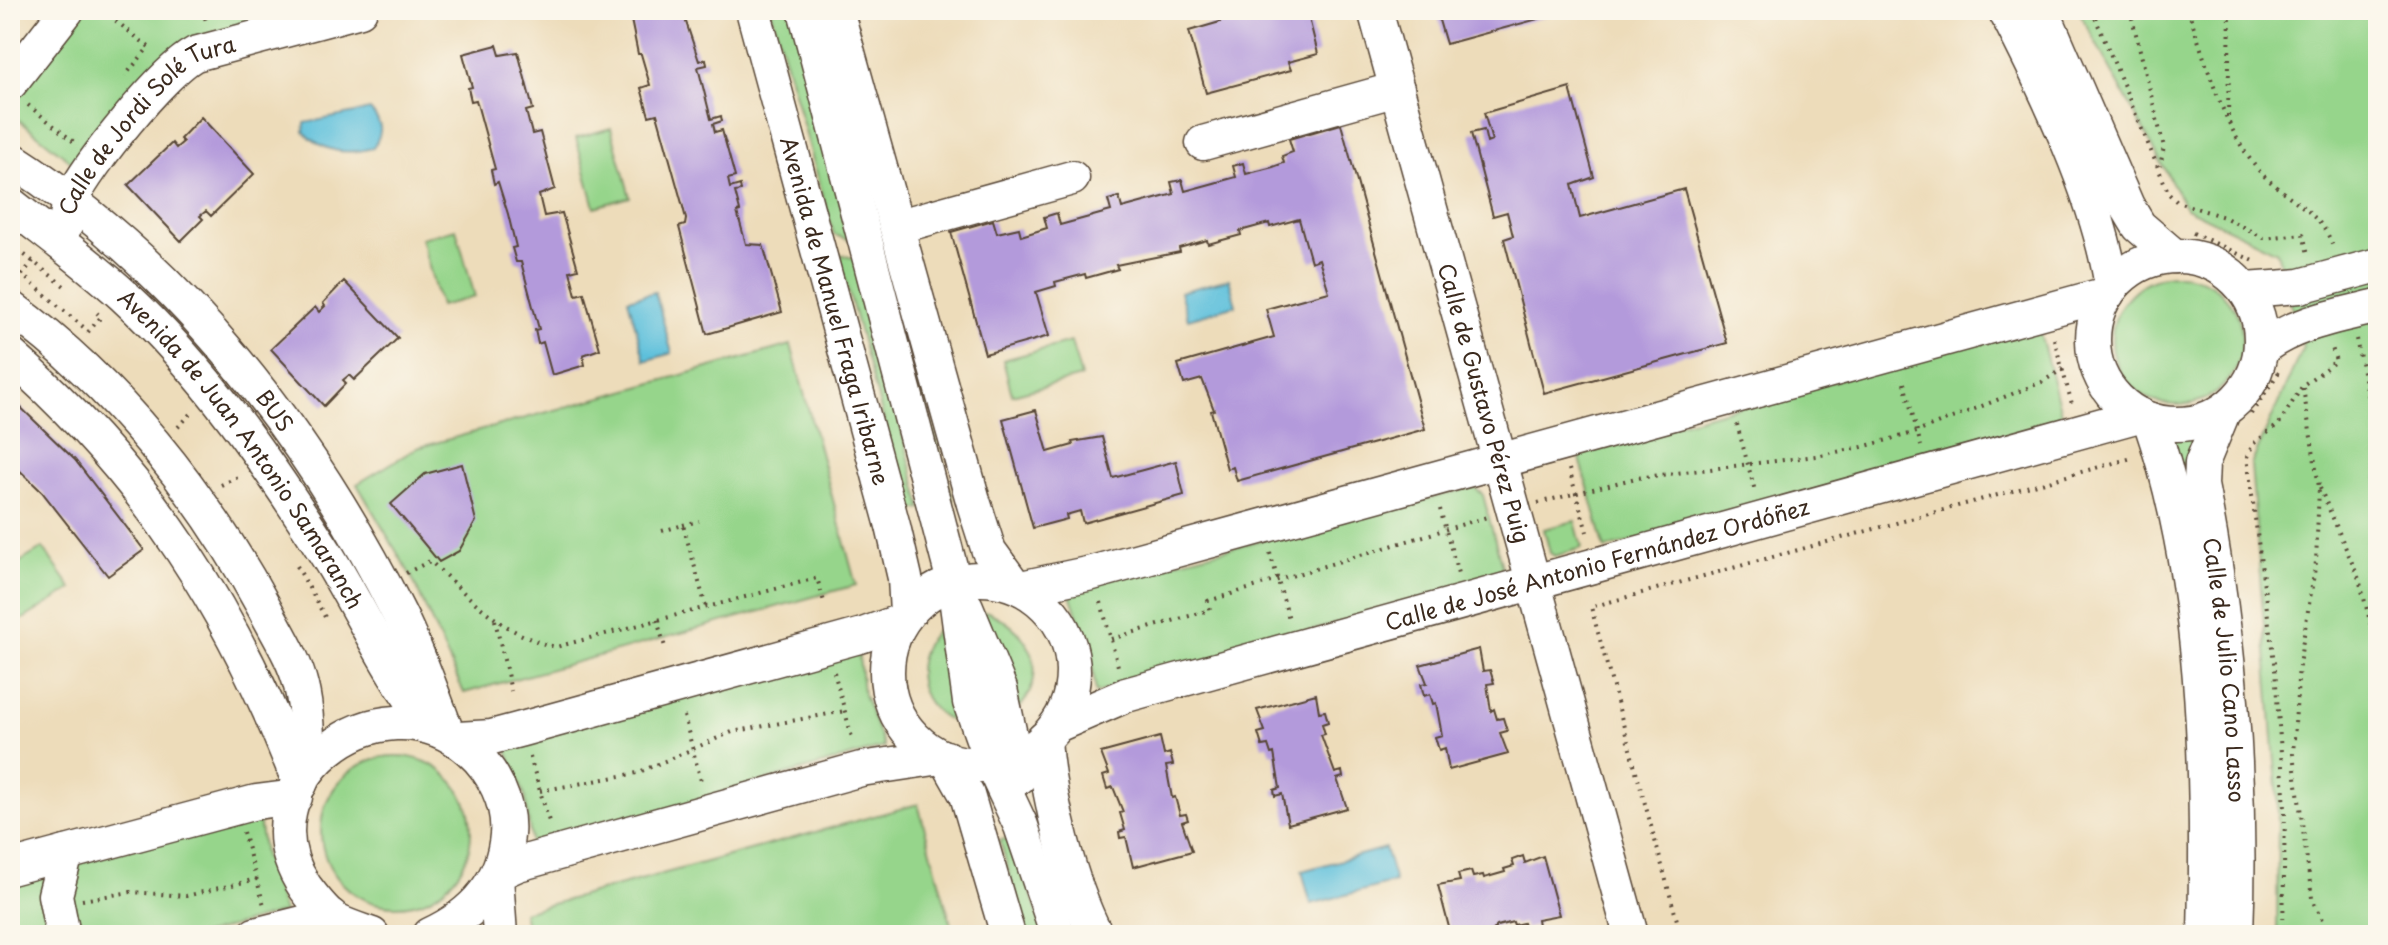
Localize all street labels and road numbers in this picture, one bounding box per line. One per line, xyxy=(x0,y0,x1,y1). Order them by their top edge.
street label: Calle de Jordi Solé Tura xyxy=(49,26,239,218)
street label: Avenida de Manuel Fraga Iribarne xyxy=(773,133,899,489)
street label: Calle de Gustavo Pérez Puig xyxy=(1431,259,1540,547)
street label: Avenida de Juan Antonio Samaranch xyxy=(112,281,373,614)
street label: BUS xyxy=(249,382,303,438)
street label: Calle de José Antonio Fernández Ordóñez xyxy=(1381,489,1813,638)
street label: Calle de Julio Cano Lasso xyxy=(2196,535,2255,803)

